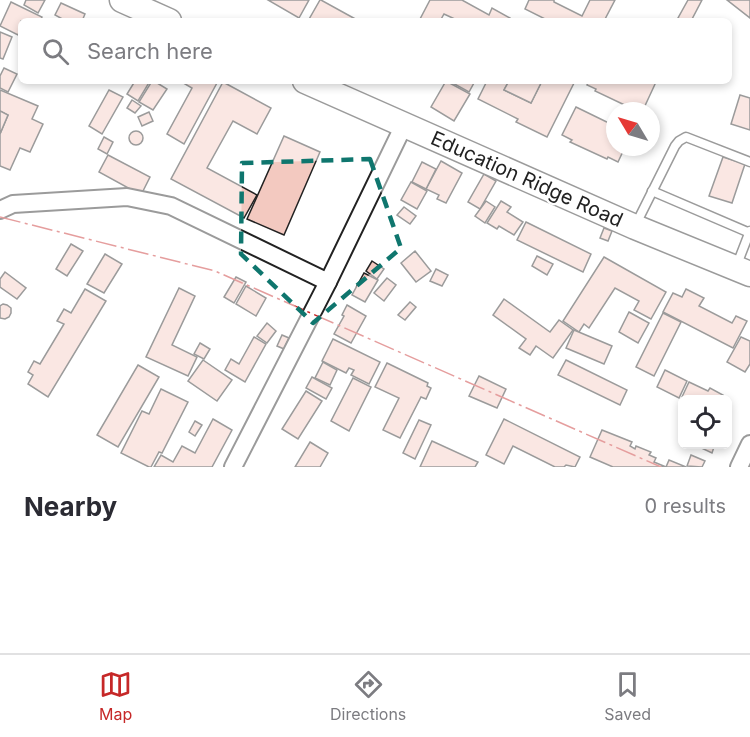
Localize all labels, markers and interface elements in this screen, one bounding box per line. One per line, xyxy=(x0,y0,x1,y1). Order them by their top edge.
search box xyxy=(18,18,732,84)
icon: search xyxy=(39,35,72,68)
text: Search here xyxy=(87,38,213,64)
north arrow xyxy=(606,102,660,156)
street label: Education Ridge Road xyxy=(427,126,627,232)
map controls xyxy=(678,395,732,449)
button: locate xyxy=(678,395,732,449)
text: Nearby xyxy=(24,491,117,522)
text: 0 results xyxy=(644,494,726,518)
tab: Map xyxy=(99,668,132,724)
tab: Directions xyxy=(330,668,406,724)
tab: Saved xyxy=(604,668,651,724)

